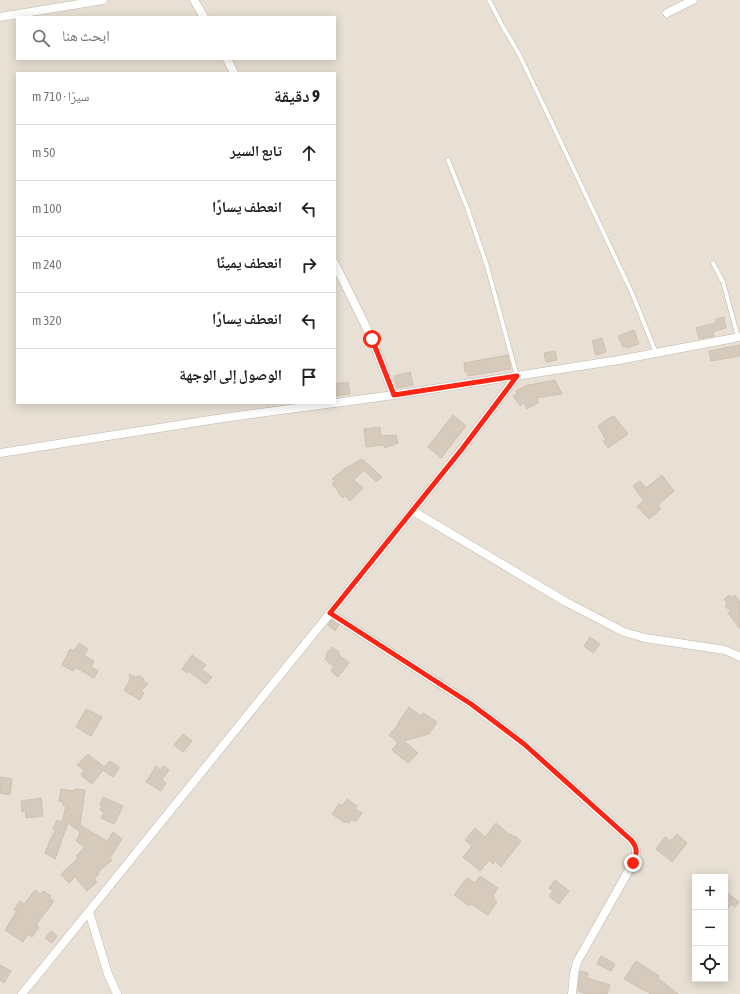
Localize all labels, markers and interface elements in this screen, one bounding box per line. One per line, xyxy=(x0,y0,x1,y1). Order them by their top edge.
search box xyxy=(16,16,336,60)
icon: search xyxy=(30,27,52,49)
text: ابحث هنا xyxy=(62,27,110,44)
text: 9 دقيقة xyxy=(274,86,320,106)
text: سيرًا · 710 m xyxy=(32,89,89,104)
text: تابع السير xyxy=(230,142,282,159)
icon: ahead xyxy=(298,142,320,164)
text: 50 m xyxy=(32,145,55,160)
text: انعطف يسارًا xyxy=(212,198,282,215)
icon: left xyxy=(298,198,320,220)
text: 100 m xyxy=(32,201,62,216)
text: انعطف يمينًا xyxy=(216,254,282,271)
icon: right xyxy=(298,254,320,276)
text: 240 m xyxy=(32,257,62,272)
text: انعطف يسارًا xyxy=(212,310,282,327)
icon: left xyxy=(298,310,320,332)
text: 320 m xyxy=(32,313,62,328)
route start xyxy=(363,330,381,348)
text: الوصول إلى الوجهة xyxy=(179,366,282,383)
icon: arrive xyxy=(298,366,320,388)
route end xyxy=(624,854,642,872)
map controls xyxy=(692,874,728,982)
button: + xyxy=(692,874,728,910)
button: − xyxy=(692,910,728,946)
button: locate xyxy=(692,946,728,982)

